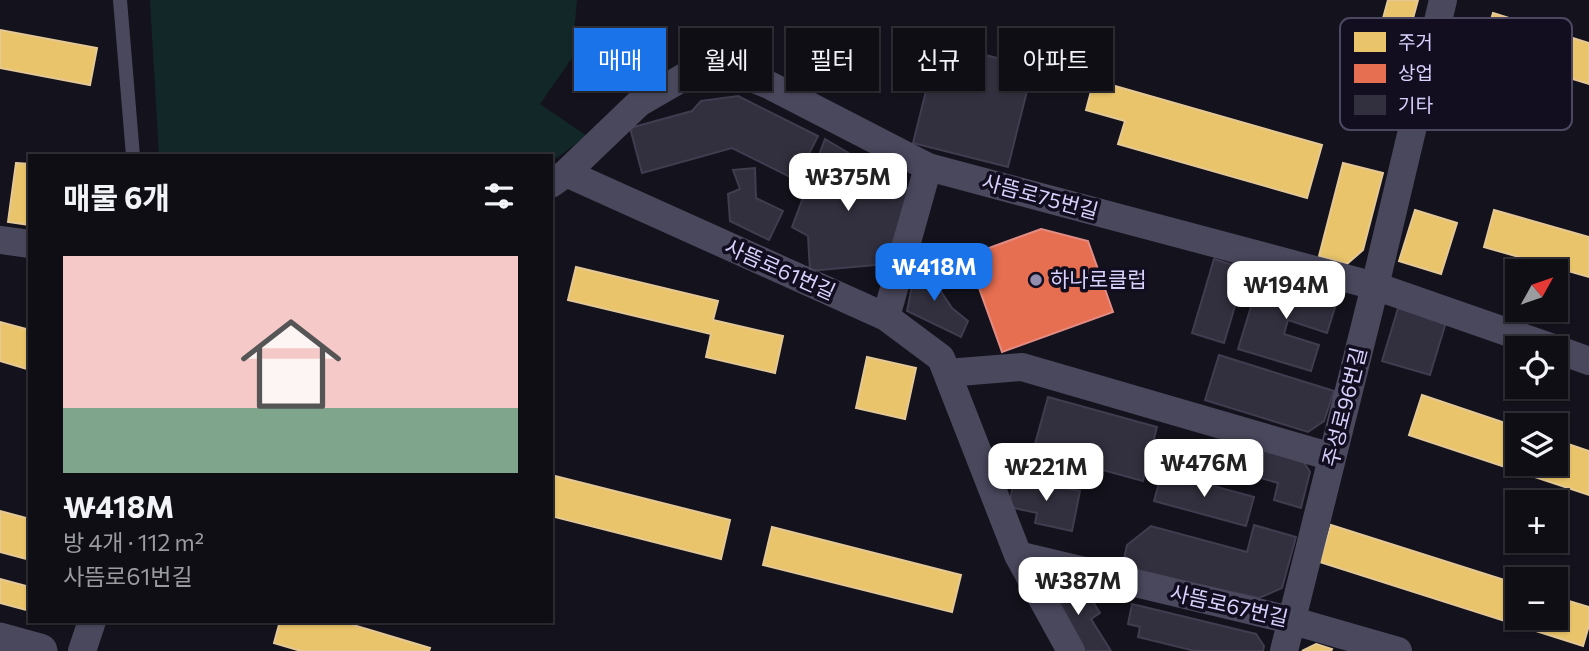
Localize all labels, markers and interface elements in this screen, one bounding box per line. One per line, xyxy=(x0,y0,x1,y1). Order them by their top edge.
legend xyxy=(1340,18,1572,130)
chip: 매매 xyxy=(574,28,666,91)
chip: 월세 xyxy=(680,28,772,91)
chip: 필터 xyxy=(786,28,879,91)
chip: 신규 xyxy=(893,28,985,91)
chip: 아파트 xyxy=(999,28,1113,91)
text: 주거 xyxy=(1398,30,1433,53)
text: 상업 xyxy=(1398,61,1433,84)
text: 기타 xyxy=(1398,93,1433,116)
pin: ₩375M xyxy=(799,154,897,213)
text: ₩375M xyxy=(805,162,891,190)
street label: 사뜸로75번길 xyxy=(979,168,1101,223)
icon: filters xyxy=(480,177,518,215)
text: 매물 6개 xyxy=(63,178,170,215)
street label: 사뜸로61번길 xyxy=(721,233,840,304)
pin: ₩418M xyxy=(885,244,983,303)
text: ₩418M xyxy=(891,252,977,280)
north arrow xyxy=(1505,259,1568,322)
map controls xyxy=(1505,259,1568,630)
pin: ₩194M xyxy=(1237,262,1335,321)
place label: 하나로클럽 xyxy=(1050,266,1147,291)
text: ₩194M xyxy=(1243,270,1329,298)
marker: 하나로클럽 xyxy=(1028,272,1044,288)
icon: home xyxy=(228,301,354,427)
button: locate xyxy=(1505,336,1568,399)
street label: 주성로96번길 xyxy=(1317,344,1370,469)
button: layers xyxy=(1505,413,1568,476)
pin: ₩476M xyxy=(1155,440,1253,499)
pin: ₩221M xyxy=(997,444,1095,503)
text: ₩476M xyxy=(1160,448,1248,476)
text: ₩221M xyxy=(1004,452,1088,480)
text: ₩418M xyxy=(63,487,174,524)
button: + xyxy=(1505,490,1568,553)
text: 방 4개 · 112 m² xyxy=(63,528,204,556)
pin: ₩387M xyxy=(1029,558,1127,617)
text: 사뜸로61번길 xyxy=(63,562,193,590)
text: ₩387M xyxy=(1035,566,1121,594)
button: − xyxy=(1505,567,1568,630)
street label: 사뜸로67번길 xyxy=(1168,579,1291,630)

